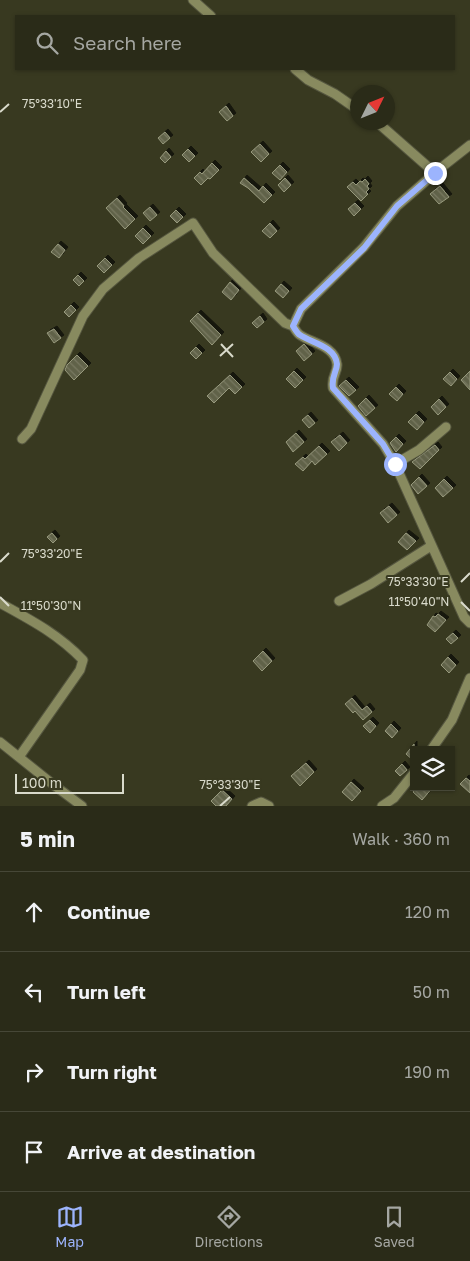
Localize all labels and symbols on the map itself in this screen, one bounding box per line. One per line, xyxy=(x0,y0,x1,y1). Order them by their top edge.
north arrow xyxy=(350,85,395,130)
text: 75°33'10"E xyxy=(22,96,82,111)
route end xyxy=(424,162,447,185)
route start xyxy=(384,453,407,476)
text: 75°33'20"E xyxy=(21,546,83,561)
text: 75°33'30"E xyxy=(387,574,449,589)
text: 11°50'40"N xyxy=(389,594,449,609)
text: 11°50'30"N xyxy=(21,598,81,613)
scale bar xyxy=(15,771,124,794)
text: 75°33'30"E xyxy=(199,777,261,792)

